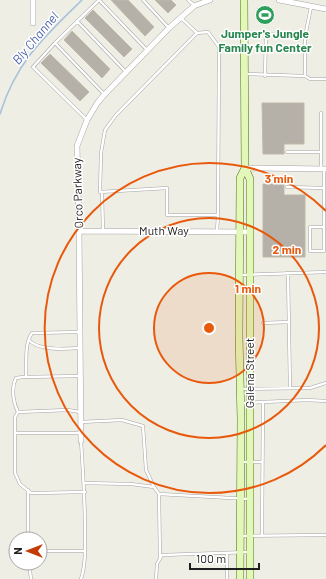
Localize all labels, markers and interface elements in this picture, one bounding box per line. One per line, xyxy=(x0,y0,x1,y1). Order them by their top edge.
sports icon: Jumper's Jungle Family fun Center xyxy=(254,4,276,26)
water label: Bly Channel xyxy=(8,8,62,68)
place label: Jumper's Jungle Family fun Center xyxy=(218,26,312,54)
street label: Orco Parkway xyxy=(69,157,85,229)
text: 3 min xyxy=(265,171,293,185)
street label: Muth Way xyxy=(139,223,189,237)
text: 2 min xyxy=(273,242,301,256)
text: 1 min xyxy=(235,281,261,295)
centre of rings xyxy=(202,321,216,335)
street label: Galena Street xyxy=(242,338,256,408)
north arrow xyxy=(8,531,48,571)
scale bar xyxy=(190,545,259,571)
text: N xyxy=(11,547,24,555)
text: 100 m xyxy=(196,551,226,565)

